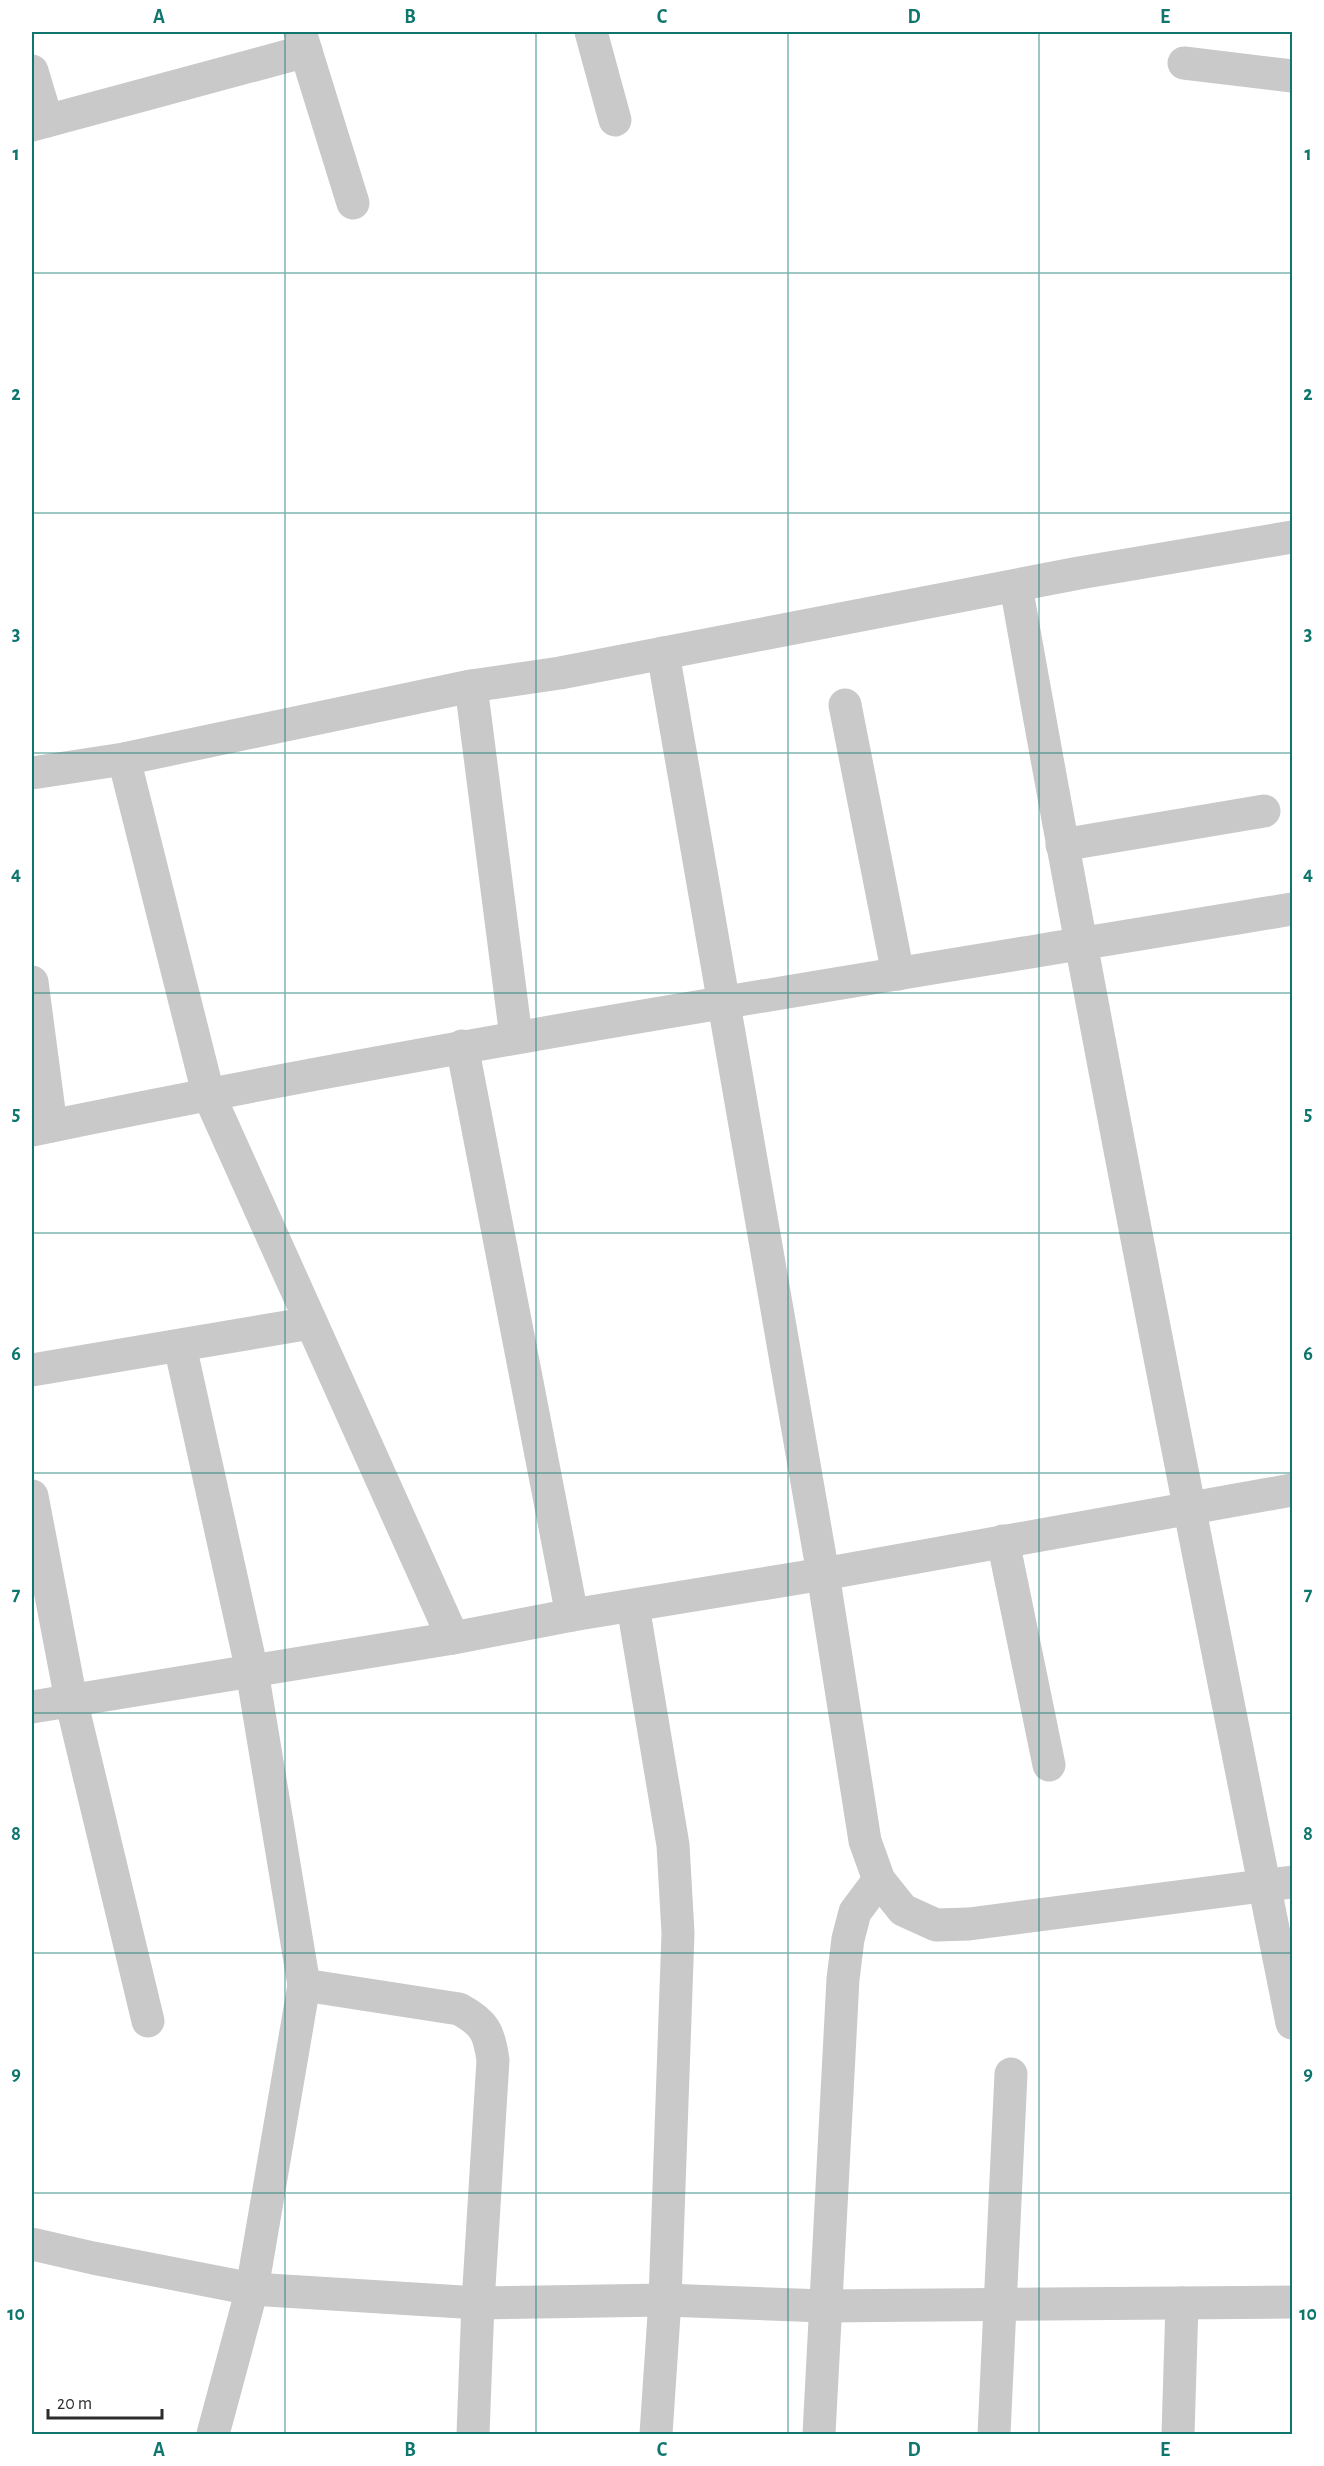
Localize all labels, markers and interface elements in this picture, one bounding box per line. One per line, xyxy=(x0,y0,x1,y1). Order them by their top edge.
text: A xyxy=(153,7,165,27)
text: B xyxy=(404,7,416,27)
text: C xyxy=(657,7,668,27)
text: D xyxy=(907,7,921,27)
text: E xyxy=(1160,7,1170,27)
text: 1 xyxy=(12,144,20,164)
text: 1 xyxy=(1304,144,1312,164)
text: 2 xyxy=(11,384,21,404)
text: 2 xyxy=(1303,384,1313,404)
text: 3 xyxy=(12,624,20,644)
text: 3 xyxy=(1304,624,1312,644)
text: 4 xyxy=(11,864,21,884)
text: 4 xyxy=(1303,864,1313,884)
text: 5 xyxy=(12,1104,20,1124)
text: 5 xyxy=(1304,1104,1312,1124)
text: 6 xyxy=(11,1344,21,1364)
text: 6 xyxy=(1303,1344,1313,1364)
text: 7 xyxy=(12,1584,21,1604)
text: 7 xyxy=(1304,1584,1313,1604)
text: 8 xyxy=(11,1824,21,1844)
text: 8 xyxy=(1303,1824,1313,1844)
text: 9 xyxy=(11,2064,21,2084)
text: 9 xyxy=(1303,2064,1313,2084)
text: 10 xyxy=(7,2304,25,2324)
text: 10 xyxy=(1299,2304,1317,2324)
scale bar xyxy=(48,2382,162,2420)
text: 20 m xyxy=(57,2395,92,2413)
text: A xyxy=(153,2440,165,2460)
text: B xyxy=(404,2440,416,2460)
text: C xyxy=(657,2440,668,2460)
text: D xyxy=(907,2440,921,2460)
text: E xyxy=(1160,2440,1170,2460)

